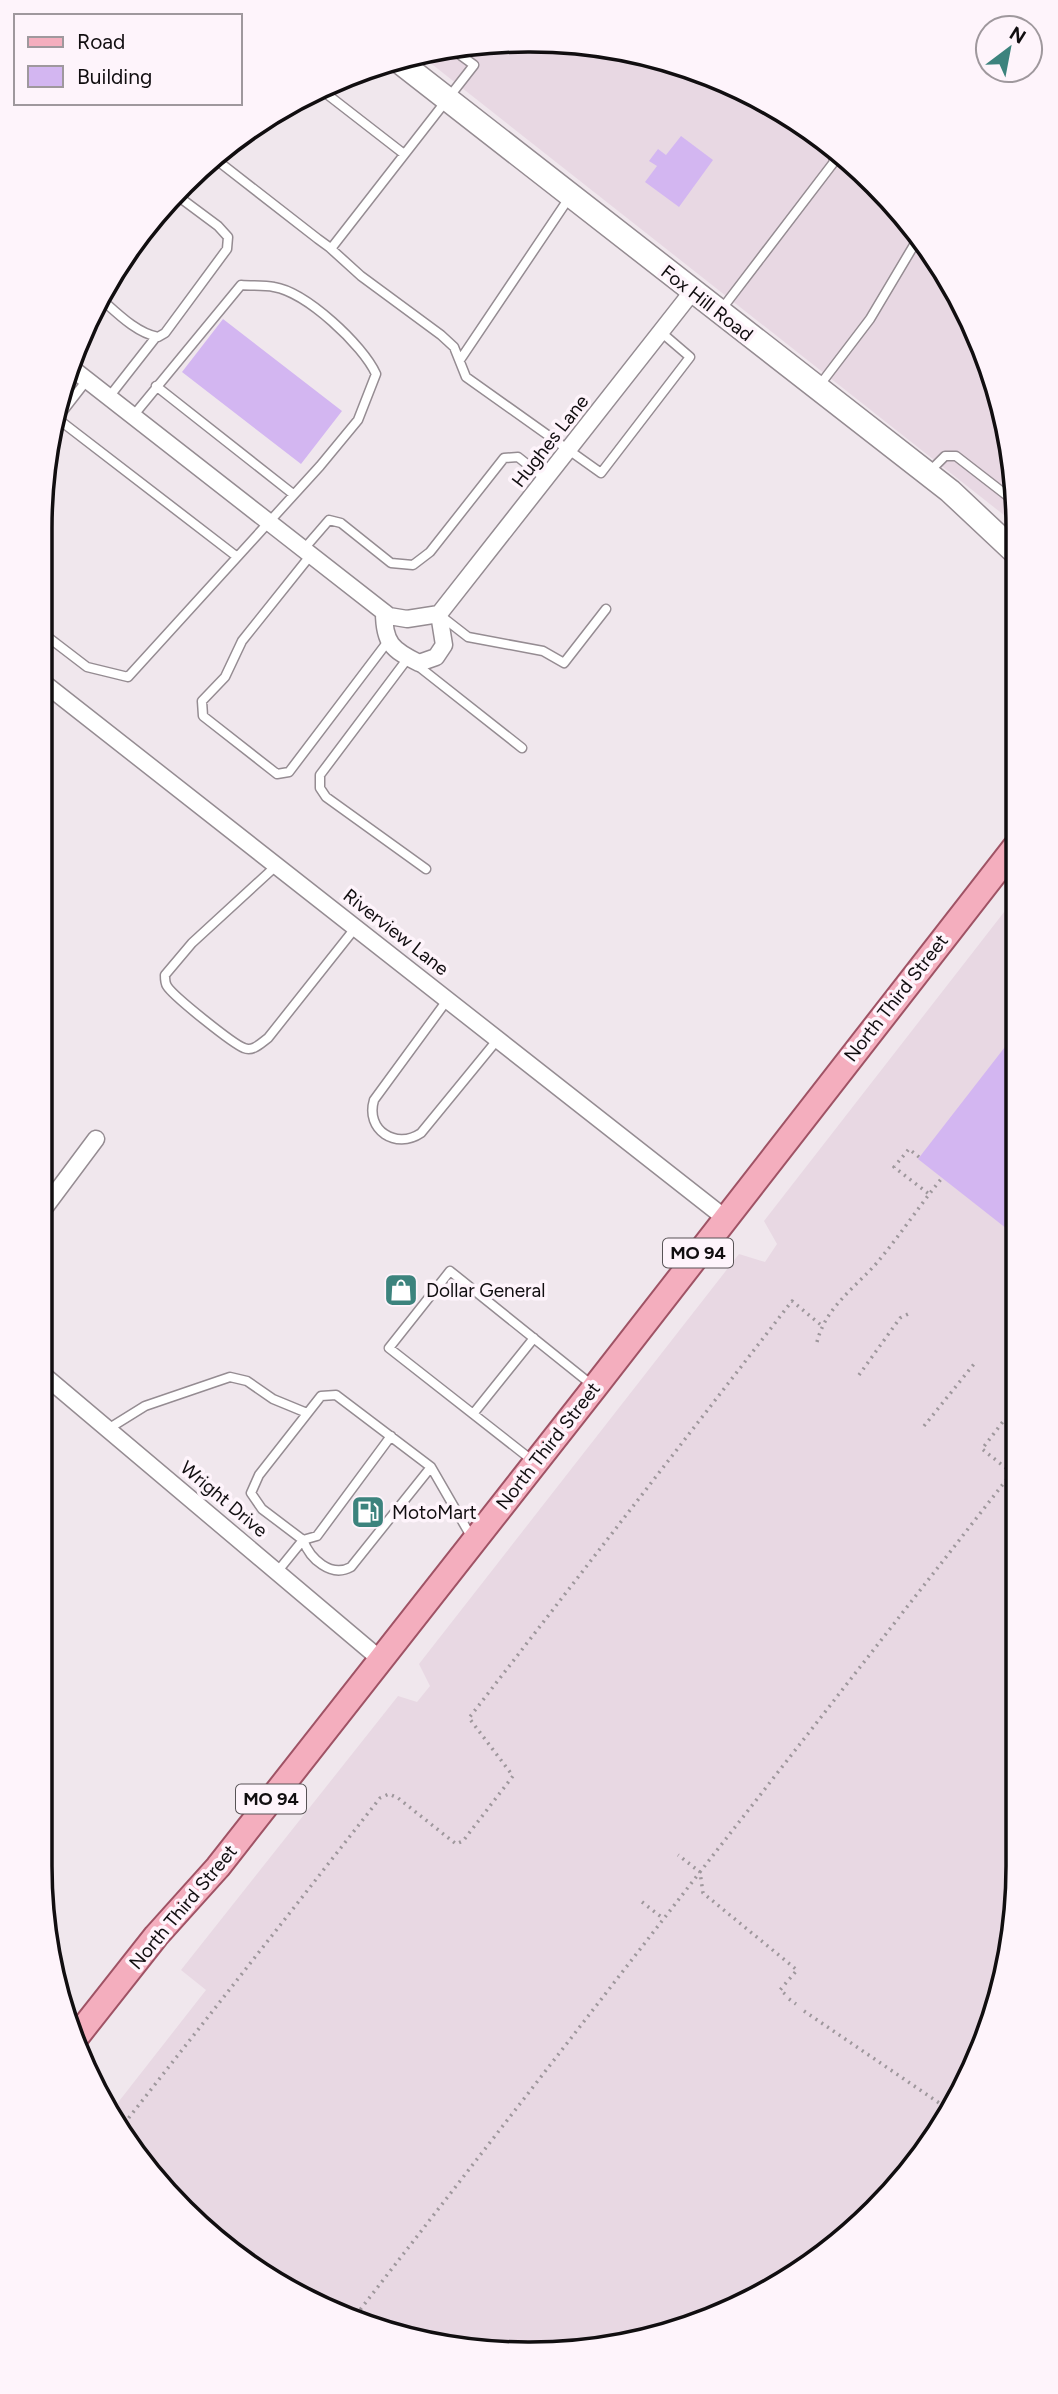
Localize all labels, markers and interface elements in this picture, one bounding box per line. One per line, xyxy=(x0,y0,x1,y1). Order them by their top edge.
legend xyxy=(14,14,242,105)
north arrow xyxy=(974,14,1044,84)
text: N xyxy=(1005,21,1030,49)
text: Road xyxy=(77,29,125,54)
text: Building xyxy=(77,64,152,89)
street label: Fox Hill Road xyxy=(656,260,758,346)
street label: Hughes Lane xyxy=(507,390,593,492)
street label: Riverview Lane xyxy=(339,884,453,980)
street label: North Third Street xyxy=(839,930,953,1066)
road number: MO 94 xyxy=(663,1238,733,1268)
shop icon: Dollar General xyxy=(382,1271,420,1309)
place label: Dollar General xyxy=(426,1279,545,1302)
street label: North Third Street xyxy=(491,1378,605,1514)
street label: Wright Drive xyxy=(176,1456,272,1542)
fuel station icon: MotoMart xyxy=(349,1493,387,1531)
place label: MotoMart xyxy=(392,1501,477,1524)
road number: MO 94 xyxy=(236,1784,306,1814)
street label: North Third Street xyxy=(124,1840,242,1974)

